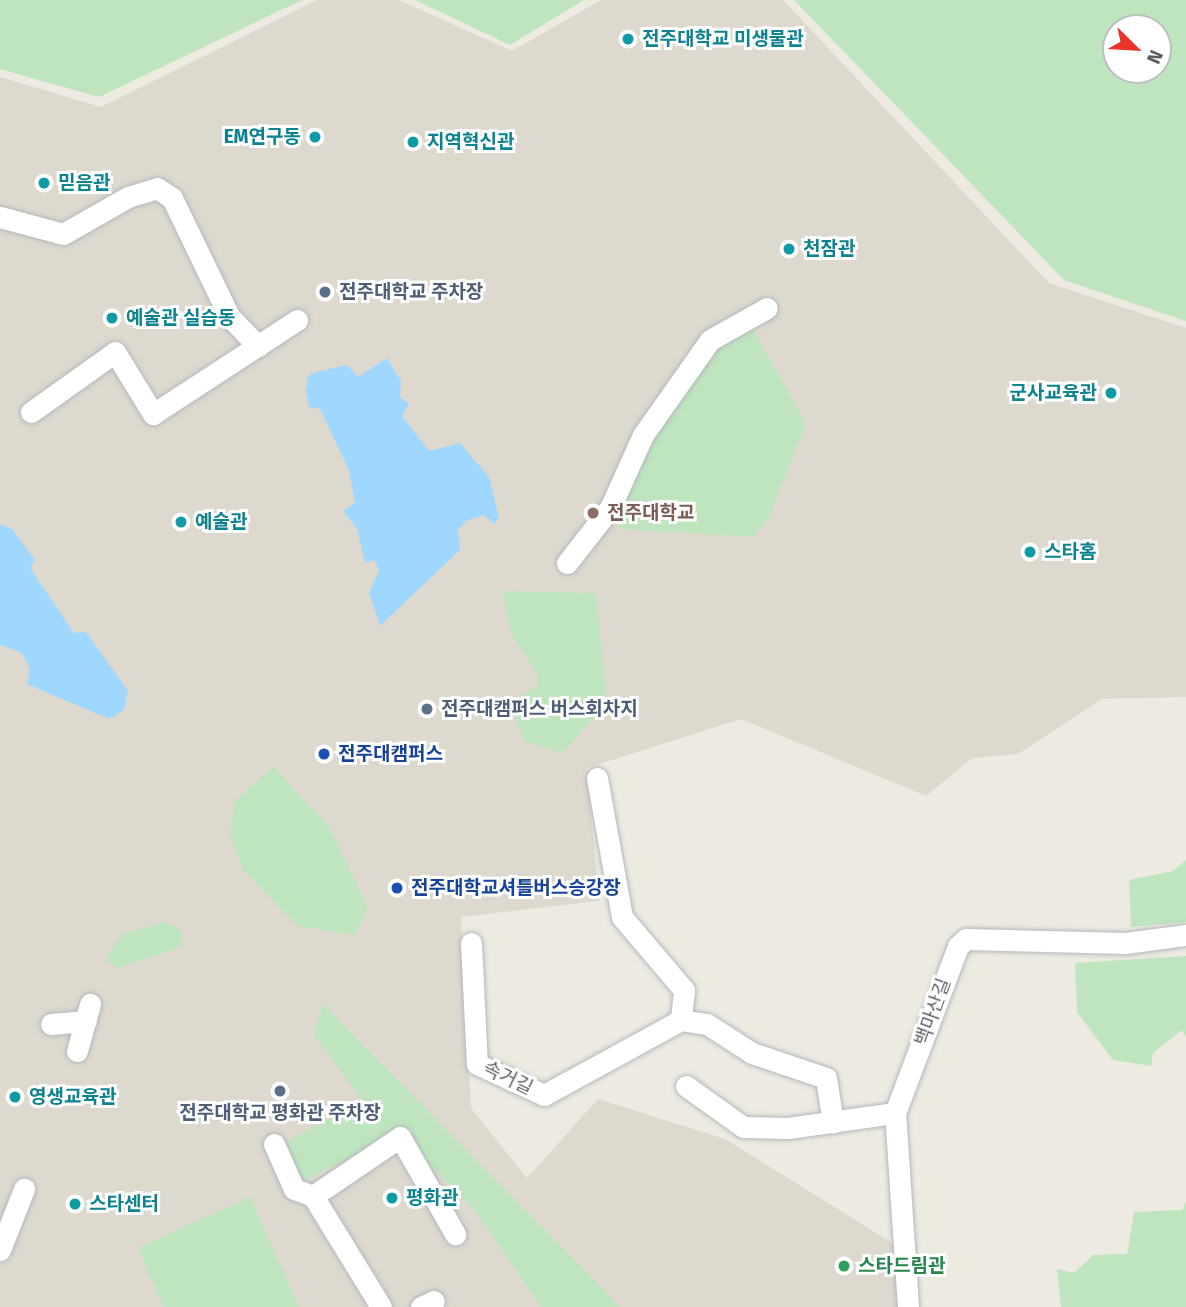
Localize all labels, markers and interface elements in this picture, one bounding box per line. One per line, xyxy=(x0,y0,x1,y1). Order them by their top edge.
north arrow xyxy=(1102,14,1172,84)
place label: 전주대학교 미생물관 xyxy=(642,28,804,50)
marker: 전주대학교 미생물관 xyxy=(620,31,636,47)
text: N xyxy=(1142,46,1168,67)
place label: EM연구동 xyxy=(224,126,301,148)
marker: EM연구동 xyxy=(307,129,323,145)
place label: 지역혁신관 xyxy=(427,131,514,153)
marker: 지역혁신관 xyxy=(405,134,421,150)
place label: 믿음관 xyxy=(58,172,110,194)
marker: 믿음관 xyxy=(36,175,52,191)
place label: 천잠관 xyxy=(803,238,855,260)
marker: 천잠관 xyxy=(781,241,797,257)
place label: 전주대학교 주차장 xyxy=(339,281,483,303)
marker: 전주대학교 주차장 xyxy=(317,284,333,300)
place label: 예술관 실습동 xyxy=(126,307,235,329)
marker: 예술관 실습동 xyxy=(104,310,120,326)
place label: 군사교육관 xyxy=(1010,382,1097,404)
marker: 군사교육관 xyxy=(1103,385,1119,401)
place label: 전주대학교 xyxy=(607,502,694,524)
marker: 전주대학교 xyxy=(585,505,601,521)
place label: 예술관 xyxy=(195,511,247,533)
marker: 예술관 xyxy=(173,514,189,530)
place label: 스타홈 xyxy=(1044,541,1096,563)
marker: 스타홈 xyxy=(1022,544,1038,560)
place label: 전주대캠퍼스 버스회차지 xyxy=(441,698,638,720)
marker: 전주대캠퍼스 버스회차지 xyxy=(419,701,435,717)
place label: 전주대캠퍼스 xyxy=(338,743,443,765)
marker: 전주대캠퍼스 xyxy=(316,746,332,762)
place label: 전주대학교셔틀버스승강장 xyxy=(411,877,621,899)
marker: 전주대학교셔틀버스승강장 xyxy=(389,880,405,896)
street label: 백마산길 xyxy=(910,975,956,1049)
street label: 속거길 xyxy=(479,1056,537,1100)
marker: 전주대학교 평화관 주차장 xyxy=(272,1083,288,1099)
place label: 영생교육관 xyxy=(29,1086,116,1108)
marker: 영생교육관 xyxy=(7,1089,23,1105)
place label: 전주대학교 평화관 주차장 xyxy=(179,1102,381,1124)
place label: 평화관 xyxy=(406,1187,458,1209)
marker: 평화관 xyxy=(384,1190,400,1206)
place label: 스타센터 xyxy=(89,1193,159,1215)
marker: 스타센터 xyxy=(67,1196,83,1212)
place label: 스타드림관 xyxy=(858,1255,945,1277)
marker: 스타드림관 xyxy=(836,1258,852,1274)

